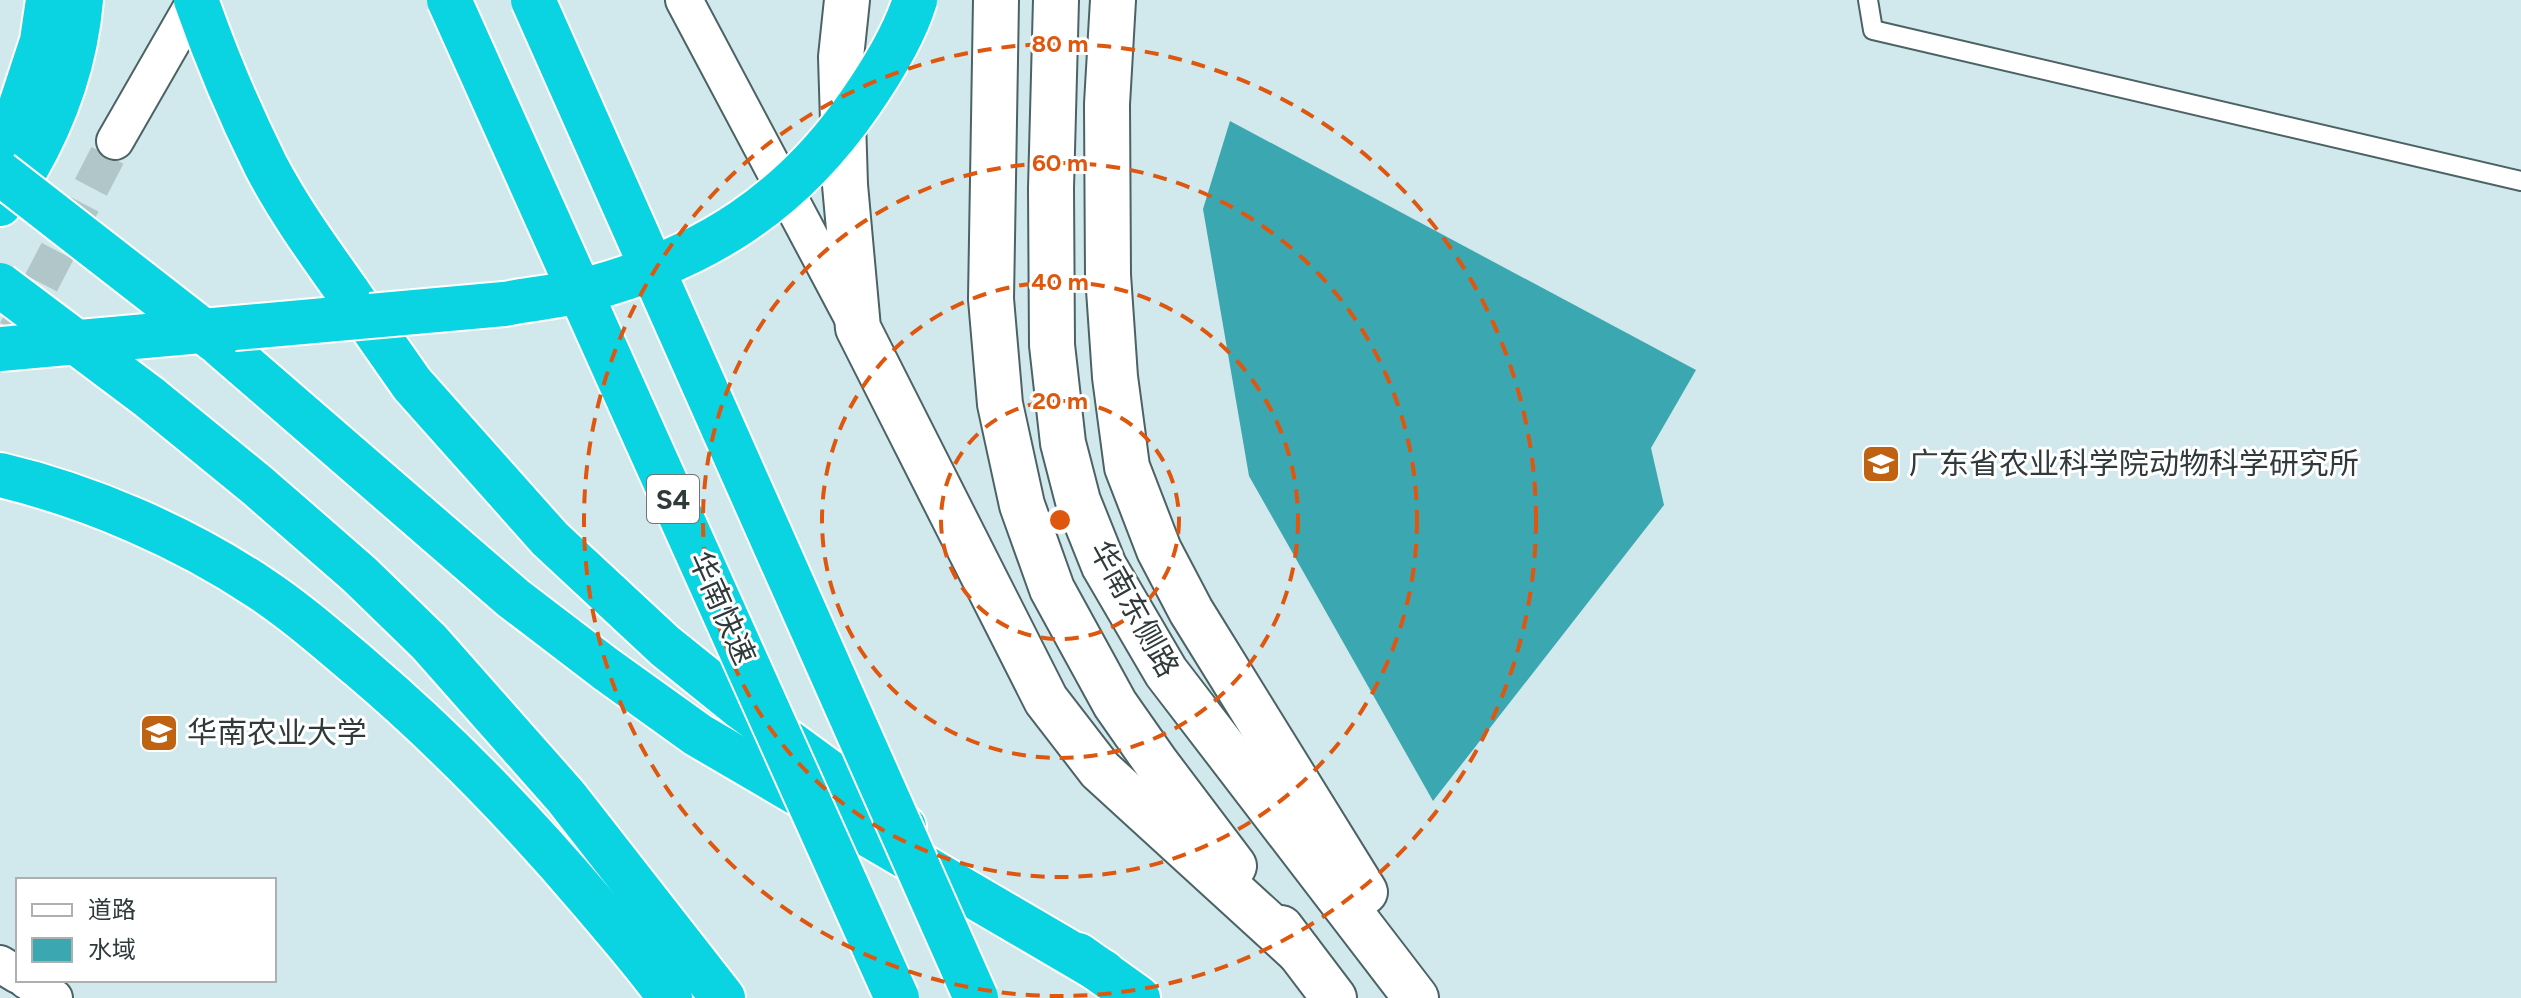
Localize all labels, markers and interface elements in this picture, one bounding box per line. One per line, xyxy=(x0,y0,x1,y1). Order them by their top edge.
text: 80 m xyxy=(1032,29,1088,58)
text: 60 m xyxy=(1032,148,1088,177)
text: 40 m xyxy=(1031,267,1089,296)
text: 20 m xyxy=(1032,386,1088,415)
school or university icon: 广东省农业科学院动物科学研究所 xyxy=(1860,443,1902,485)
place label: 广东省农业科学院动物科学研究所 xyxy=(1909,445,2359,482)
road number: S4 xyxy=(647,475,699,523)
centre of rings xyxy=(1046,506,1074,534)
street label: 华南东侧路 xyxy=(1082,534,1187,683)
street label: 华南快速 xyxy=(681,545,764,670)
school or university icon: 华南农业大学 xyxy=(138,712,180,754)
place label: 华南农业大学 xyxy=(187,714,367,751)
legend xyxy=(16,878,276,982)
text: 道路 xyxy=(88,895,136,924)
text: 水域 xyxy=(88,935,136,964)

